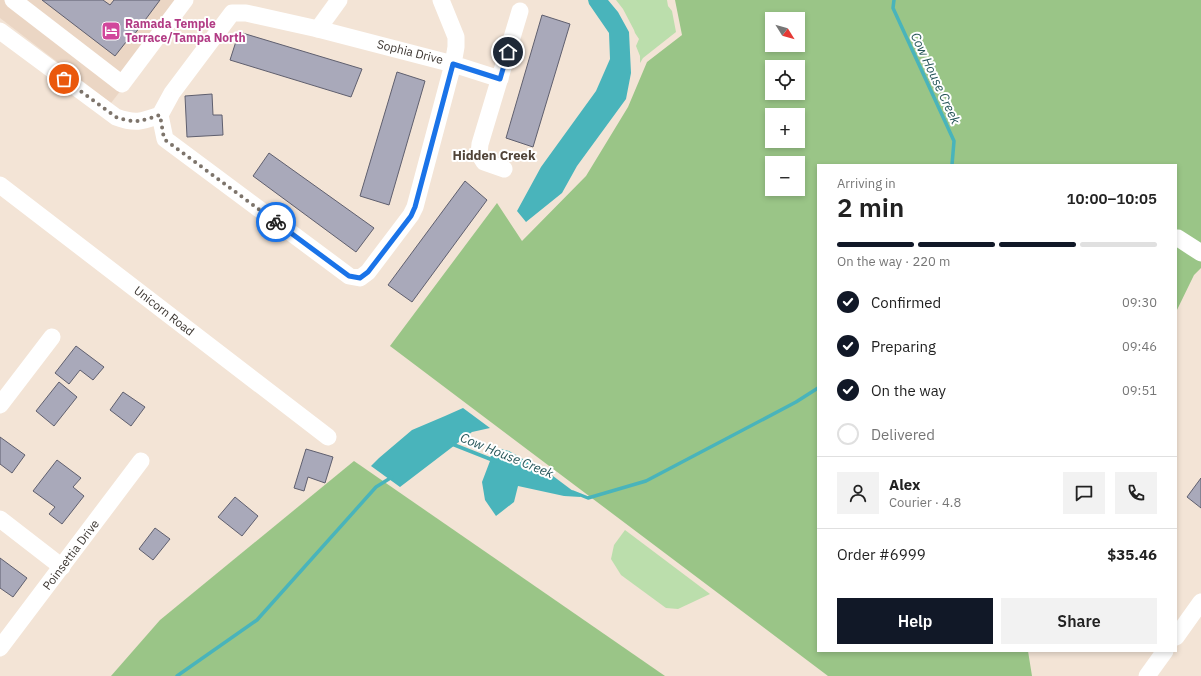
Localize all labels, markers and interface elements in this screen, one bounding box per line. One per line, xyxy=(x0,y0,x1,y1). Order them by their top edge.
north arrow xyxy=(765,12,805,52)
map controls xyxy=(765,12,805,196)
place label: Ramada Temple Terrace/Tampa North xyxy=(125,16,246,45)
hotel icon: Ramada Temple Terrace/Tampa North xyxy=(100,20,122,42)
water label: Cow House Creek xyxy=(907,30,964,127)
pin xyxy=(491,35,525,69)
street label: Sophia Drive xyxy=(376,36,445,67)
icon: home xyxy=(497,41,519,63)
button: locate xyxy=(765,60,805,100)
pin xyxy=(47,62,81,96)
icon: bag xyxy=(53,68,75,90)
button: + xyxy=(765,108,805,148)
district label: Hidden Creek xyxy=(453,147,536,164)
button: − xyxy=(765,156,805,196)
text: Arriving in xyxy=(837,175,896,192)
text: 10:00–10:05 xyxy=(1067,189,1157,208)
text: 2 min xyxy=(837,190,904,224)
courier xyxy=(256,202,296,242)
icon: bike xyxy=(265,211,287,233)
text: On the way · 220 m xyxy=(837,253,950,270)
street label: Unicorn Road xyxy=(131,282,197,339)
icon: check xyxy=(837,291,859,313)
text: Confirmed xyxy=(871,293,941,312)
text: 09:30 xyxy=(1122,294,1157,311)
icon: check xyxy=(837,335,859,357)
text: Preparing xyxy=(871,337,936,356)
text: 09:46 xyxy=(1122,338,1157,355)
icon: check xyxy=(837,379,859,401)
text: On the way xyxy=(871,381,946,400)
text: 09:51 xyxy=(1122,382,1157,399)
text: Delivered xyxy=(871,425,935,444)
water label: Cow House Creek xyxy=(458,429,556,482)
button: person xyxy=(837,472,879,514)
button: chat xyxy=(1063,472,1105,514)
button: phone xyxy=(1115,472,1157,514)
text: Alex xyxy=(889,475,920,494)
text: Courier · 4.8 xyxy=(889,494,961,511)
street label: Poinsettia Drive xyxy=(39,516,102,593)
text: Order #6999 xyxy=(837,545,926,564)
text: $35.46 xyxy=(1107,545,1157,564)
button: Help xyxy=(837,598,993,644)
button: Share xyxy=(1001,598,1157,644)

